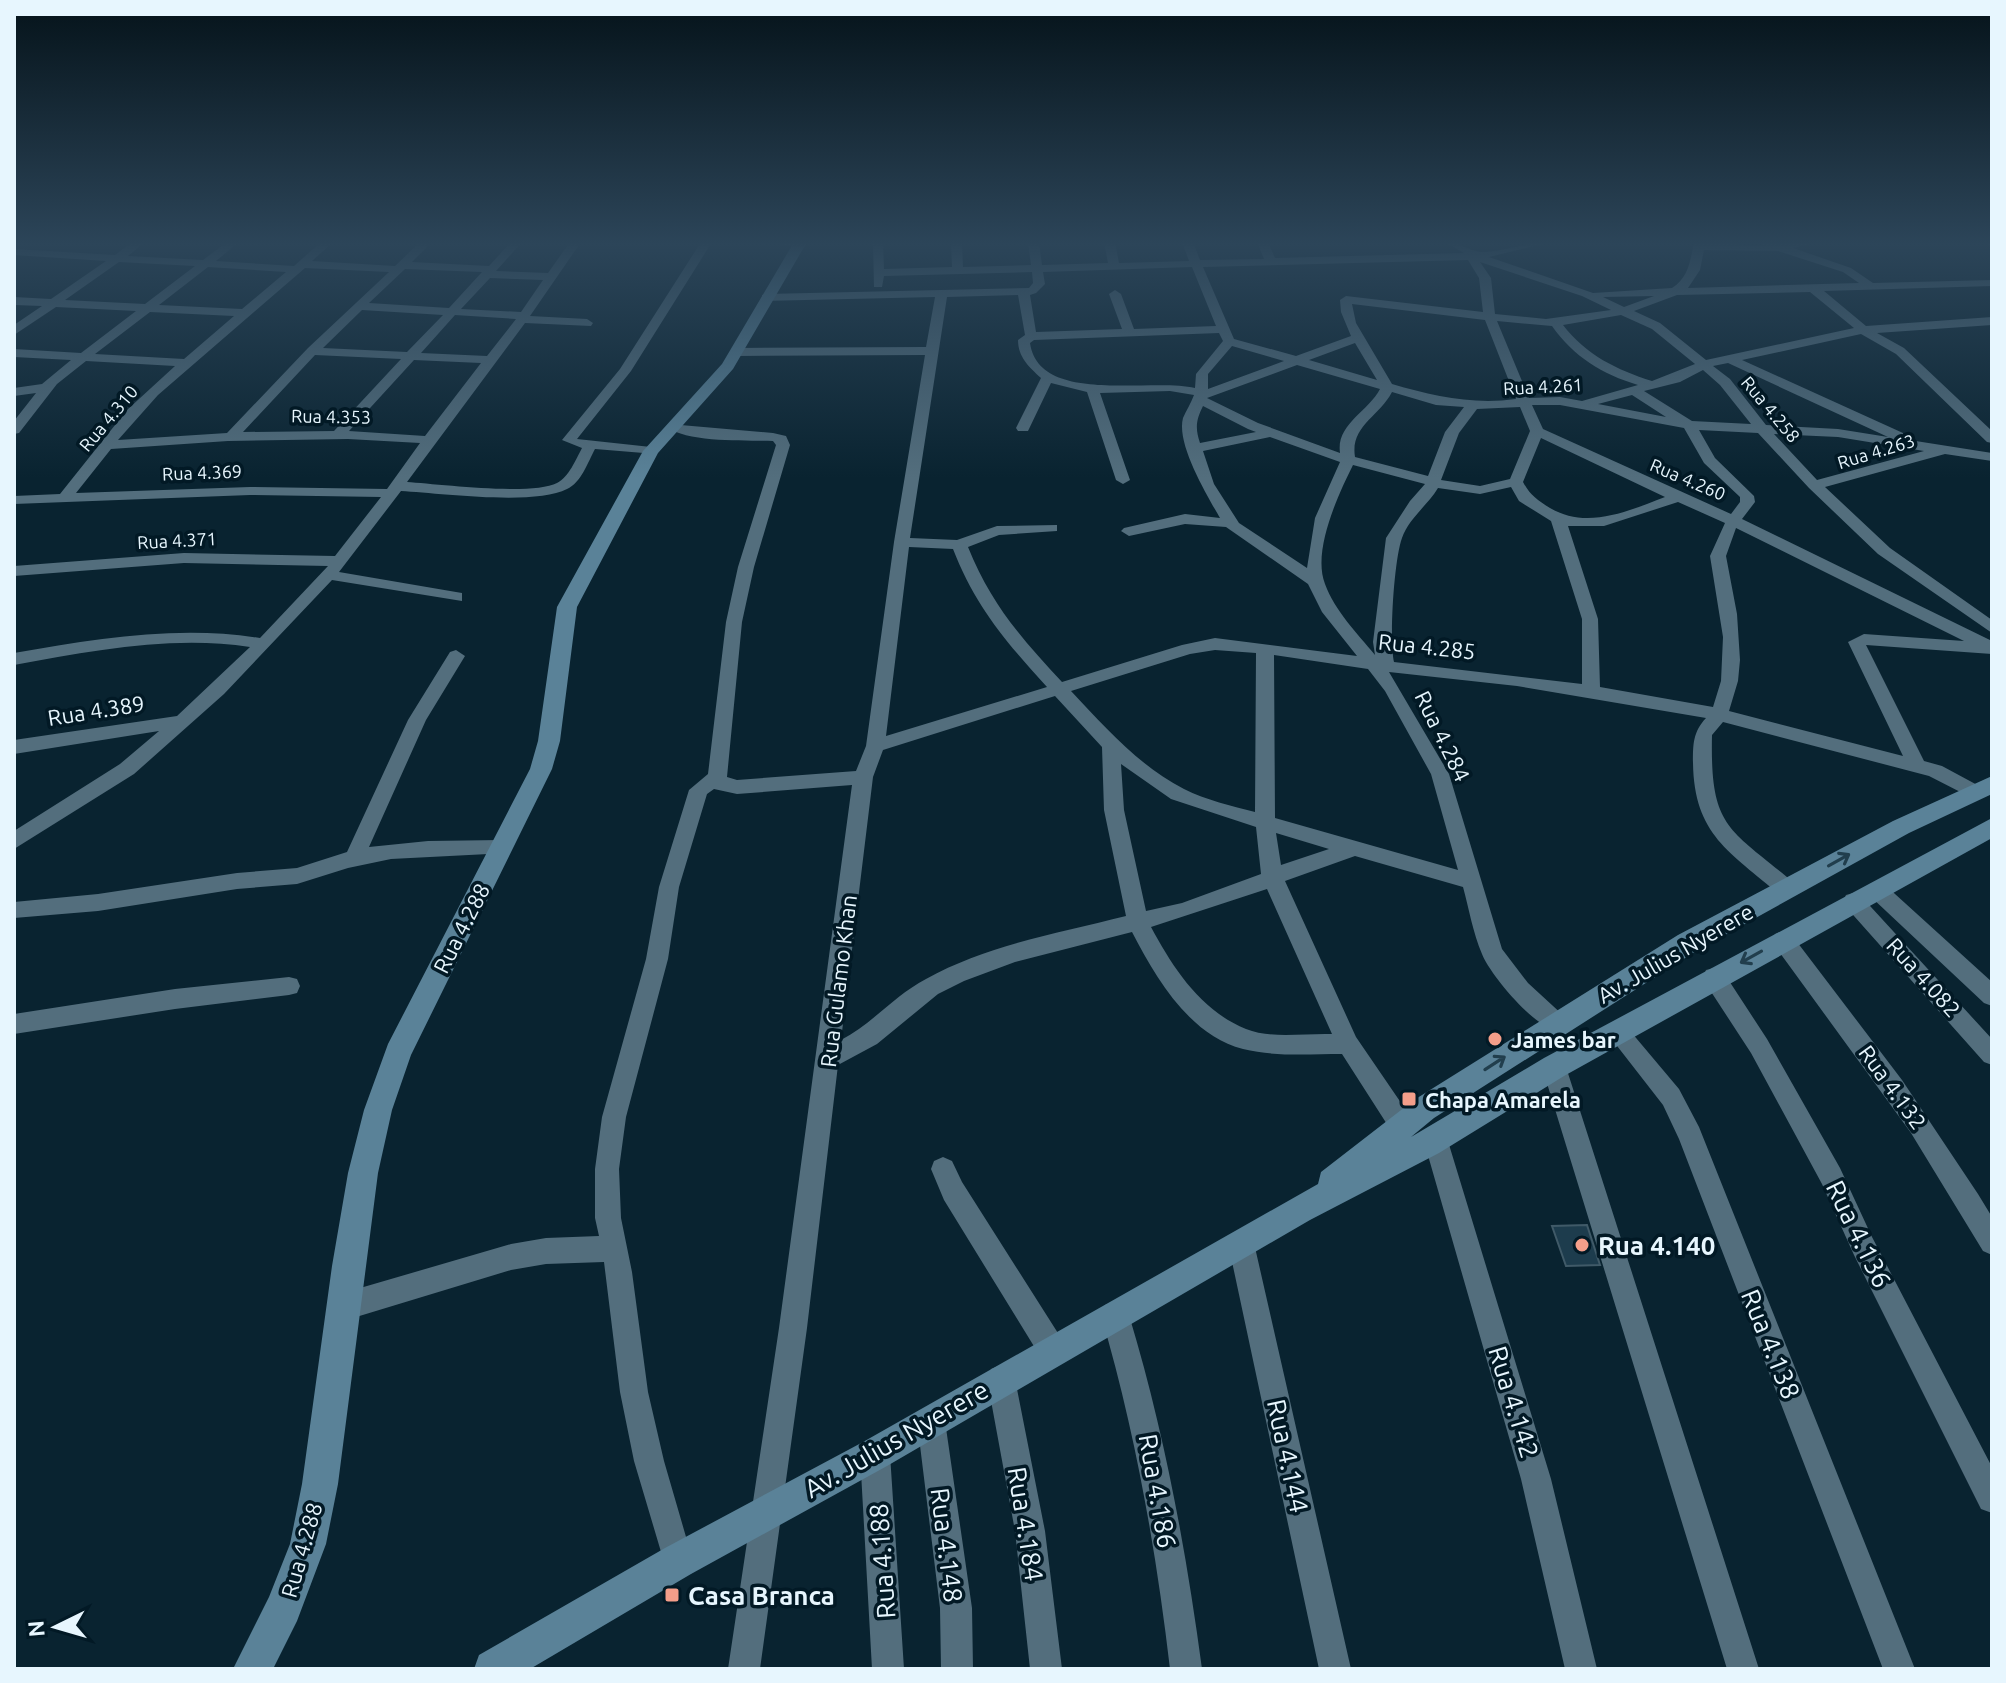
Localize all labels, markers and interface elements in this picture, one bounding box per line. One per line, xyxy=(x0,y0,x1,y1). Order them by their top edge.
street label: Rua 4.258 xyxy=(1738,372,1804,446)
street label: Rua 4.261 xyxy=(1503,374,1583,398)
street label: Rua 4.310 xyxy=(75,381,141,455)
street label: Rua 4.353 xyxy=(291,405,371,427)
street label: Rua 4.263 xyxy=(1835,430,1917,472)
street label: Rua 4.260 xyxy=(1647,454,1729,504)
street label: Rua 4.369 xyxy=(162,461,242,483)
street label: Rua 4.371 xyxy=(137,528,217,552)
street label: Rua 4.285 xyxy=(1377,628,1477,664)
street label: Rua 4.284 xyxy=(1410,687,1476,785)
street label: Rua 4.389 xyxy=(46,690,146,730)
one-way arrow xyxy=(1827,852,1851,868)
street label: Rua 4.288 xyxy=(428,879,494,977)
street label: Rua Gulamo Khan xyxy=(815,893,861,1069)
street label: Av. Julius Nyerere xyxy=(1593,898,1757,1008)
street label: Rua 4.082 xyxy=(1882,932,1966,1022)
one-way arrow xyxy=(1740,950,1763,966)
place label: James bar xyxy=(1511,1027,1616,1052)
marker: James bar xyxy=(1486,1030,1504,1048)
street label: Rua 4.132 xyxy=(1854,1040,1932,1134)
one-way arrow xyxy=(1483,1055,1506,1071)
place label: Chapa Amarela xyxy=(1425,1087,1581,1112)
marker: Chapa Amarela xyxy=(1400,1090,1418,1108)
street label: Rua 4.136 xyxy=(1821,1176,1897,1292)
place label: Rua 4.140 xyxy=(1598,1231,1715,1260)
marker: Rua 4.140 xyxy=(1573,1236,1591,1254)
street label: Rua 4.138 xyxy=(1736,1285,1806,1403)
street label: Rua 4.142 xyxy=(1483,1343,1545,1461)
street label: Av. Julius Nyerere xyxy=(799,1375,993,1503)
street label: Rua 4.144 xyxy=(1262,1397,1314,1515)
street label: Rua 4.186 xyxy=(1134,1432,1182,1550)
street label: Rua 4.184 xyxy=(1003,1465,1049,1583)
street label: Rua 4.148 xyxy=(926,1486,968,1604)
street label: Rua 4.288 xyxy=(276,1500,326,1600)
street label: Rua 4.188 xyxy=(864,1502,900,1620)
place label: Casa Branca xyxy=(688,1581,835,1610)
marker: Casa Branca xyxy=(663,1586,681,1604)
north arrow xyxy=(16,1587,96,1667)
text: N xyxy=(22,1620,49,1638)

